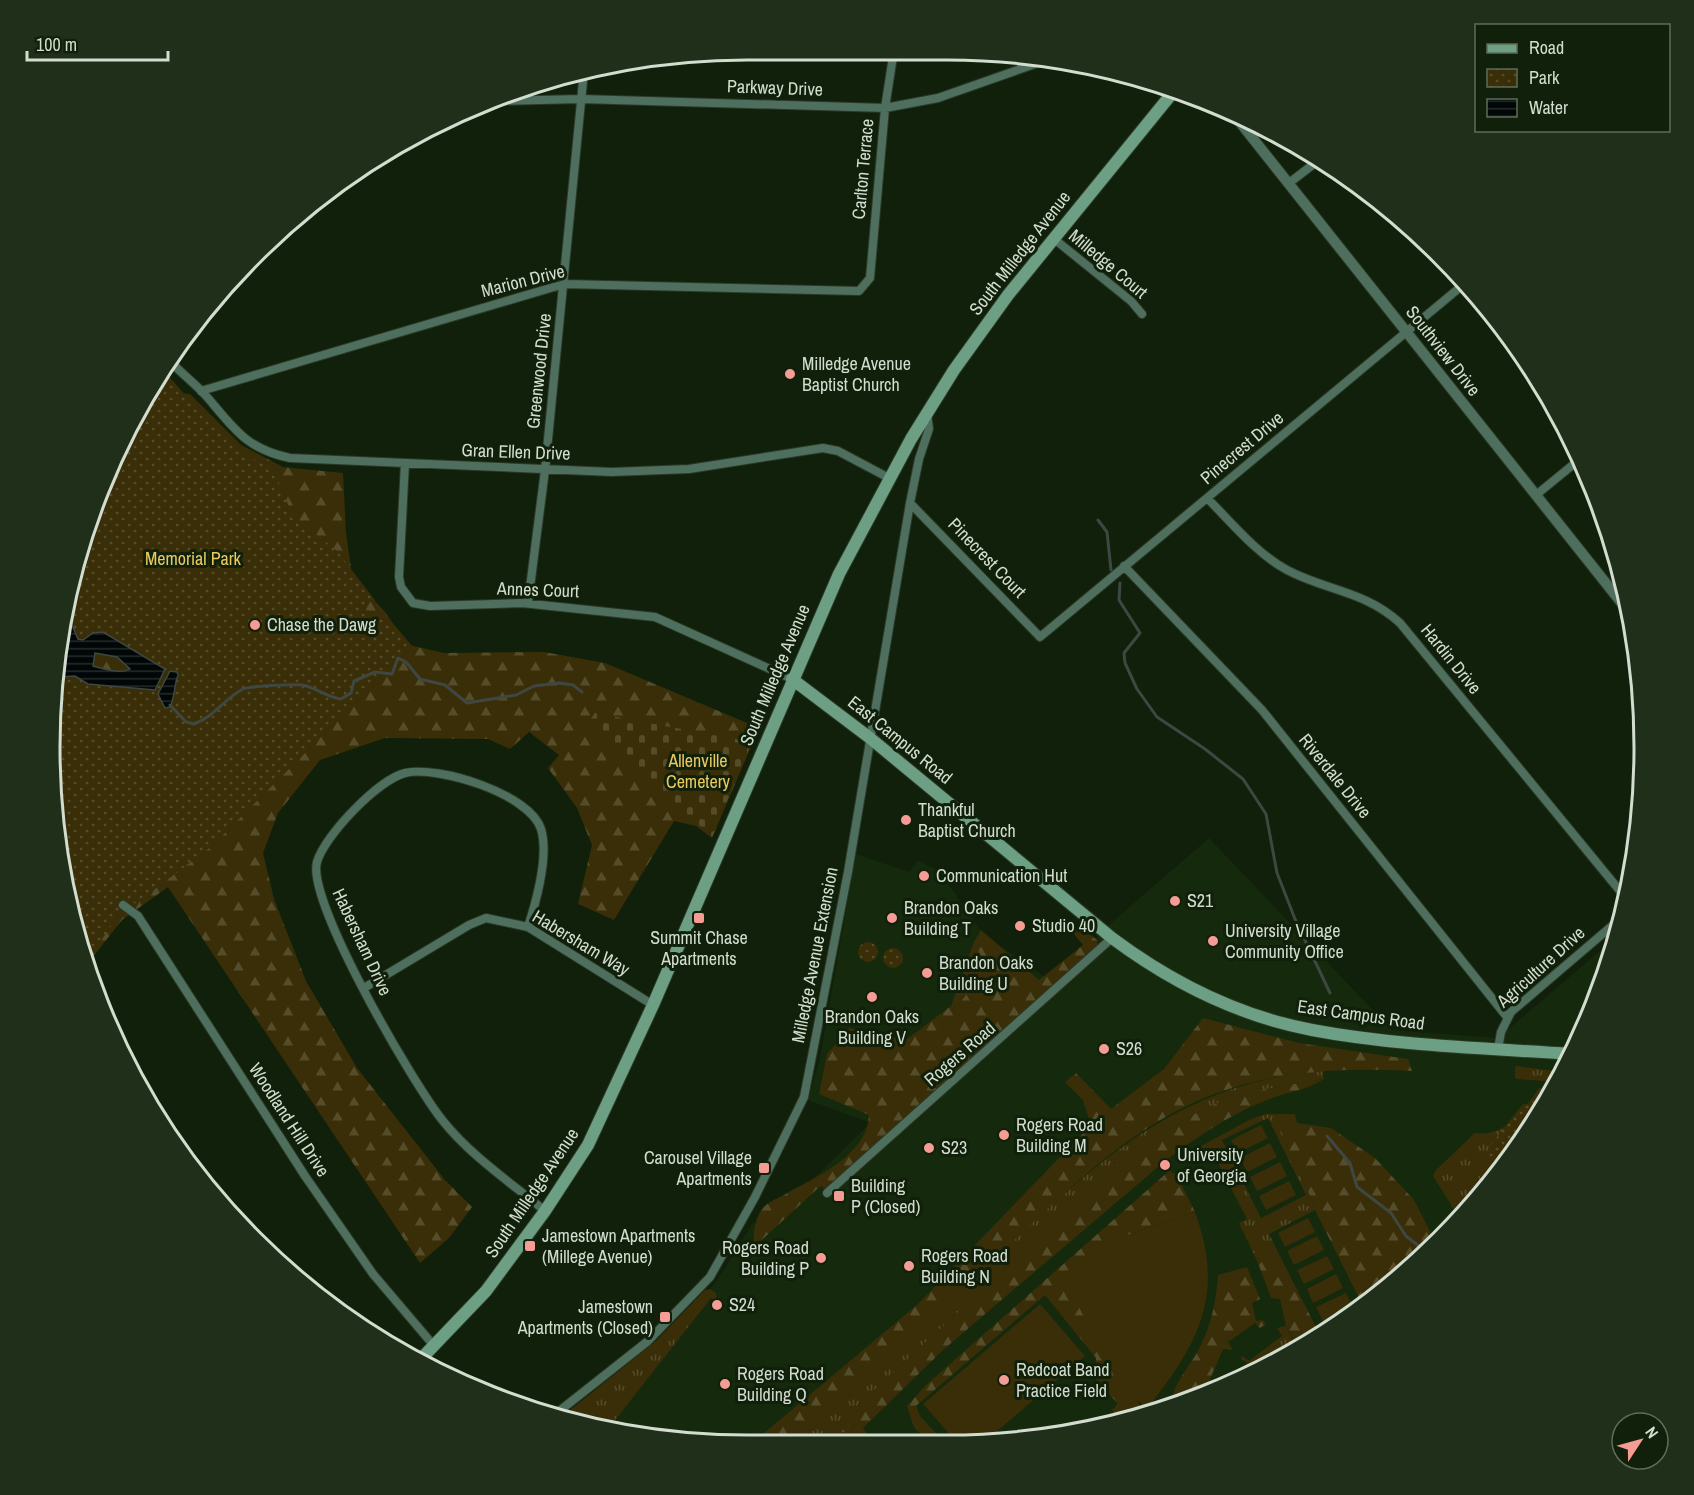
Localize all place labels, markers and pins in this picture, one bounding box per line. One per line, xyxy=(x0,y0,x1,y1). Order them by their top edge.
place label: Milledge Avenue Baptist Church xyxy=(802,351,911,397)
marker: Milledge Avenue Baptist Church xyxy=(783,367,797,381)
place label: Chase the Dawg xyxy=(267,612,377,637)
marker: Chase the Dawg xyxy=(248,618,262,632)
place label: Thankful Baptist Church xyxy=(918,797,1016,843)
marker: Thankful Baptist Church xyxy=(899,813,913,827)
place label: Communication Hut xyxy=(936,863,1067,888)
marker: Communication Hut xyxy=(917,869,931,883)
place label: S21 xyxy=(1187,888,1214,913)
marker: S21 xyxy=(1168,894,1182,908)
place label: Brandon Oaks Building T xyxy=(904,895,998,941)
marker: Summit Chase Apartments xyxy=(692,911,706,925)
marker: Brandon Oaks Building T xyxy=(885,911,899,925)
place label: Studio 40 xyxy=(1032,913,1095,938)
place label: University Village Community Office xyxy=(1225,918,1344,964)
marker: Studio 40 xyxy=(1013,919,1027,933)
place label: Summit Chase Apartments xyxy=(650,925,748,971)
marker: University Village Community Office xyxy=(1206,934,1220,948)
place label: Brandon Oaks Building U xyxy=(939,950,1033,996)
marker: Brandon Oaks Building U xyxy=(920,966,934,980)
marker: Brandon Oaks Building V xyxy=(865,990,879,1004)
place label: Brandon Oaks Building V xyxy=(825,1004,919,1050)
place label: S26 xyxy=(1116,1036,1142,1061)
marker: S26 xyxy=(1097,1042,1111,1056)
place label: Rogers Road Building M xyxy=(1016,1112,1103,1158)
marker: Rogers Road Building M xyxy=(997,1128,1011,1142)
place label: S23 xyxy=(941,1135,967,1160)
marker: S23 xyxy=(922,1141,936,1155)
place label: University of Georgia xyxy=(1177,1142,1247,1188)
place label: Carousel Village Apartments xyxy=(644,1145,752,1191)
marker: University of Georgia xyxy=(1158,1158,1172,1172)
marker: Carousel Village Apartments xyxy=(757,1161,771,1175)
place label: Building P (Closed) xyxy=(851,1173,921,1219)
marker: Building P (Closed) xyxy=(832,1189,846,1203)
place label: Jamestown Apartments (Millege Avenue) xyxy=(542,1223,695,1269)
place label: Rogers Road Building P xyxy=(722,1235,809,1281)
marker: Jamestown Apartments (Millege Avenue) xyxy=(523,1239,537,1253)
place label: Rogers Road Building N xyxy=(921,1243,1008,1289)
marker: Rogers Road Building P xyxy=(814,1251,828,1265)
marker: Rogers Road Building N xyxy=(902,1259,916,1273)
place label: S24 xyxy=(729,1292,755,1317)
place label: Jamestown Apartments (Closed) xyxy=(517,1294,653,1340)
marker: S24 xyxy=(710,1298,724,1312)
marker: Jamestown Apartments (Closed) xyxy=(658,1310,672,1324)
place label: Redcoat Band Practice Field xyxy=(1016,1357,1110,1403)
place label: Rogers Road Building Q xyxy=(737,1361,824,1407)
marker: Redcoat Band Practice Field xyxy=(997,1373,1011,1387)
marker: Rogers Road Building Q xyxy=(718,1377,732,1391)

